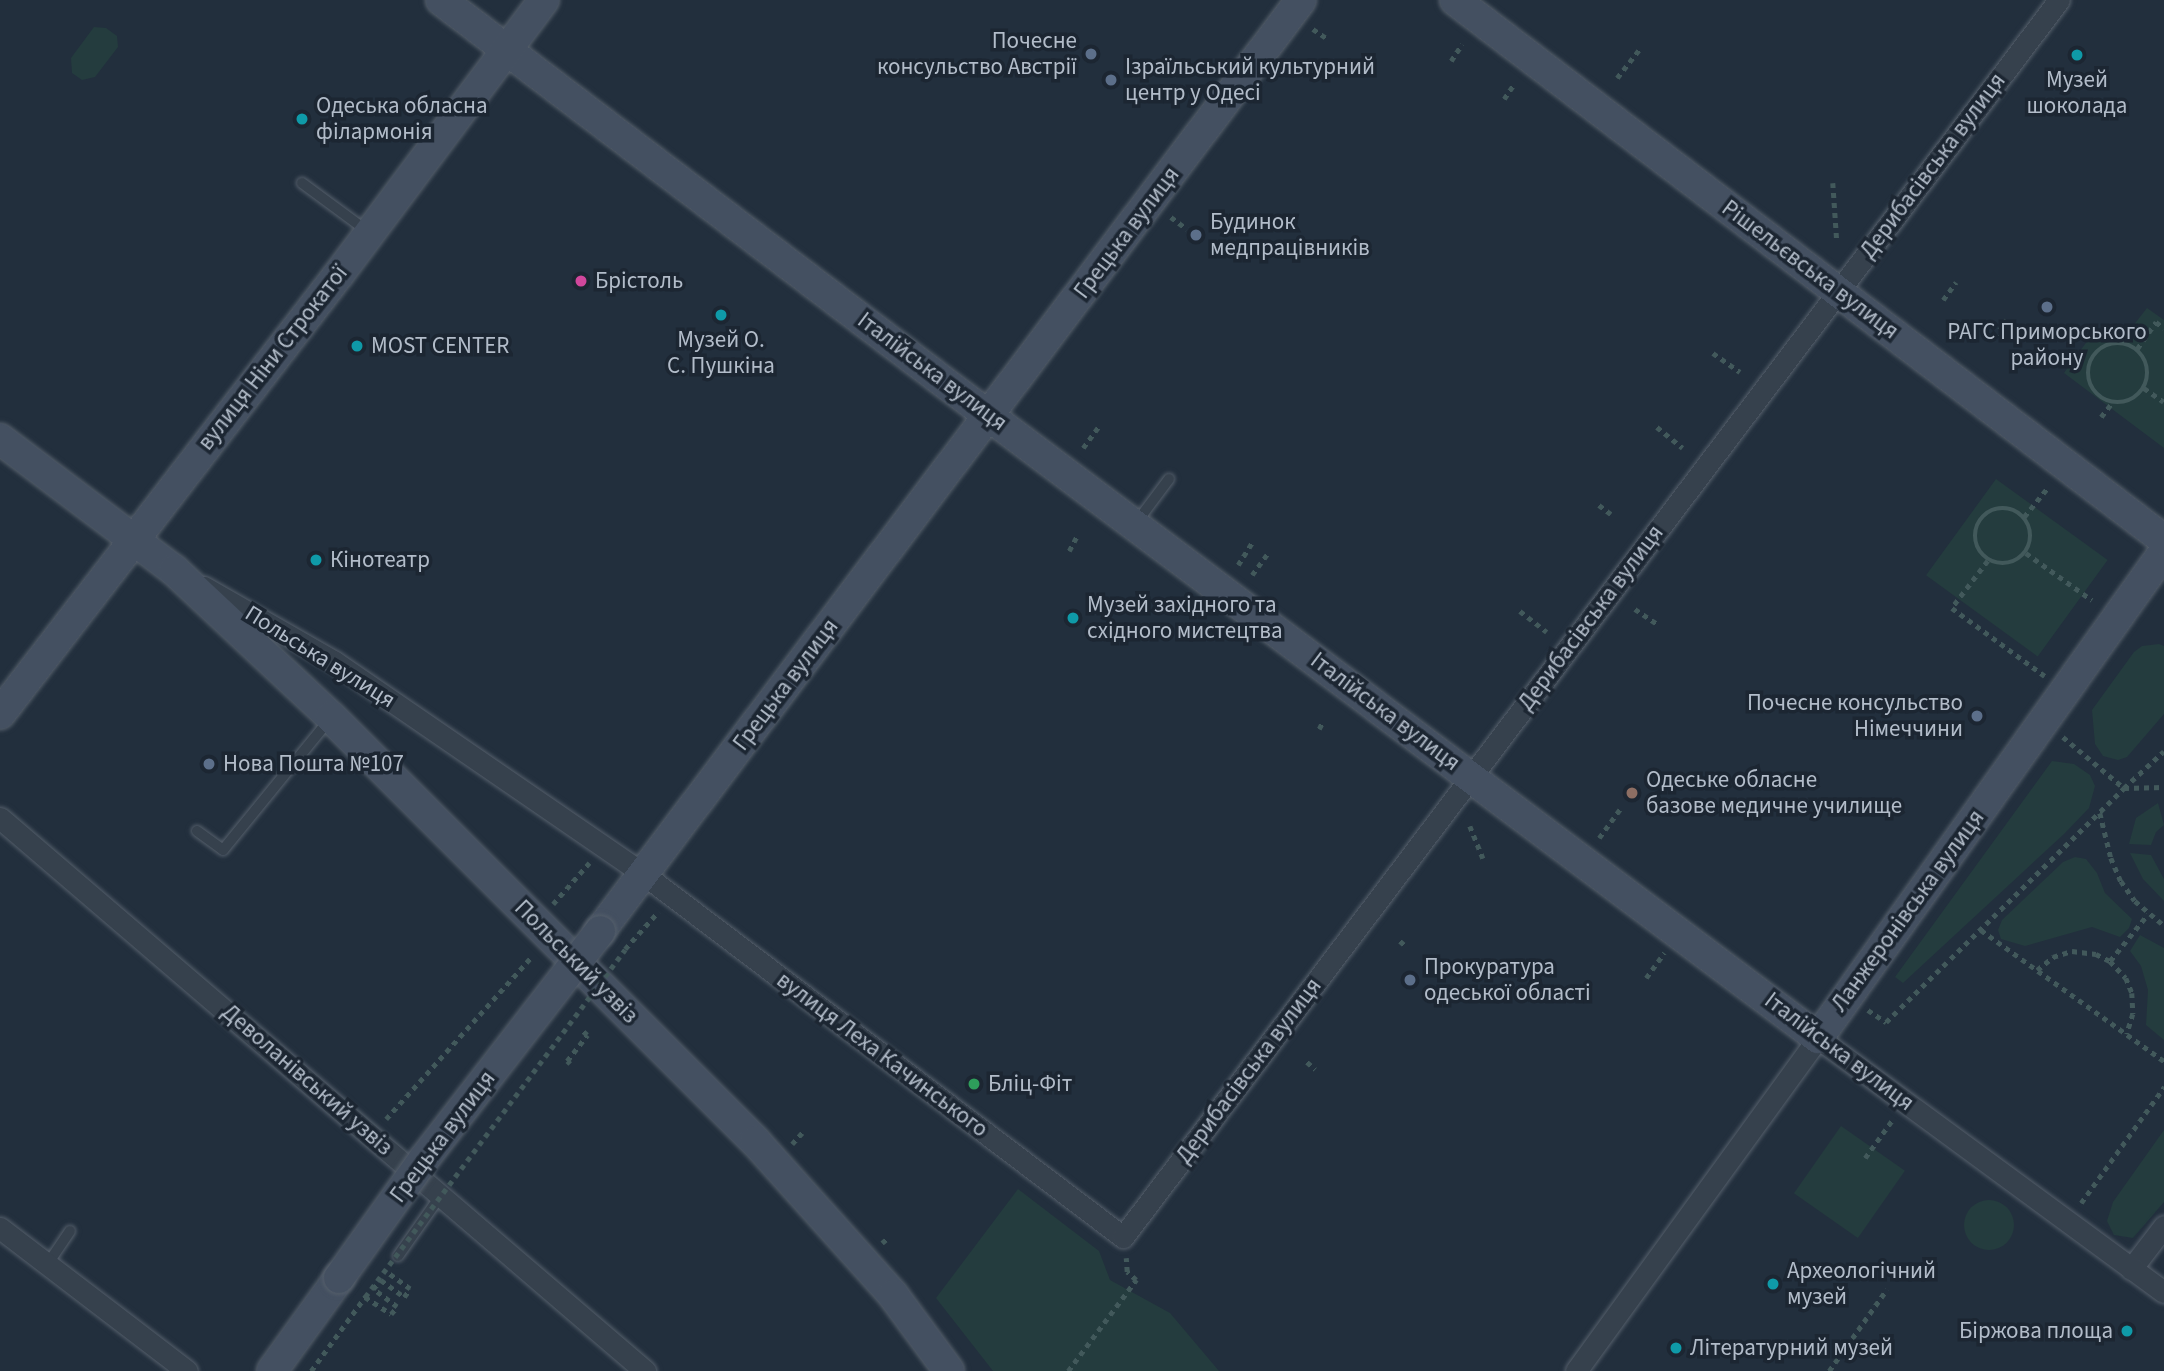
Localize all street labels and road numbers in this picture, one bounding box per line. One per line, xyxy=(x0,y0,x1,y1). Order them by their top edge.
street label: Дерибасівська вулиця xyxy=(1854,68,2012,264)
street label: Грецька вулиця xyxy=(1068,162,1186,304)
street label: Рішельєвська вулиця xyxy=(1716,195,1904,345)
street label: вулиця Ніни Строкатої xyxy=(192,260,354,456)
street label: Італійська вулиця xyxy=(852,307,1012,437)
street label: Дерибасівська вулиця xyxy=(1512,520,1670,716)
street label: Польська вулиця xyxy=(240,600,400,714)
street label: Грецька вулиця xyxy=(727,614,845,756)
street label: Італійська вулиця xyxy=(1305,647,1465,777)
street label: Ланжеронівська вулиця xyxy=(1826,805,1990,1017)
street label: Польський узвіз xyxy=(509,895,643,1029)
street label: вулиця Леха Качинського xyxy=(771,967,993,1143)
street label: Дерибасівська вулиця xyxy=(1170,973,1328,1169)
street label: Італійська вулиця xyxy=(1759,987,1919,1117)
street label: Деволанівський узвіз xyxy=(216,998,398,1162)
street label: Грецька вулиця xyxy=(384,1066,502,1208)

